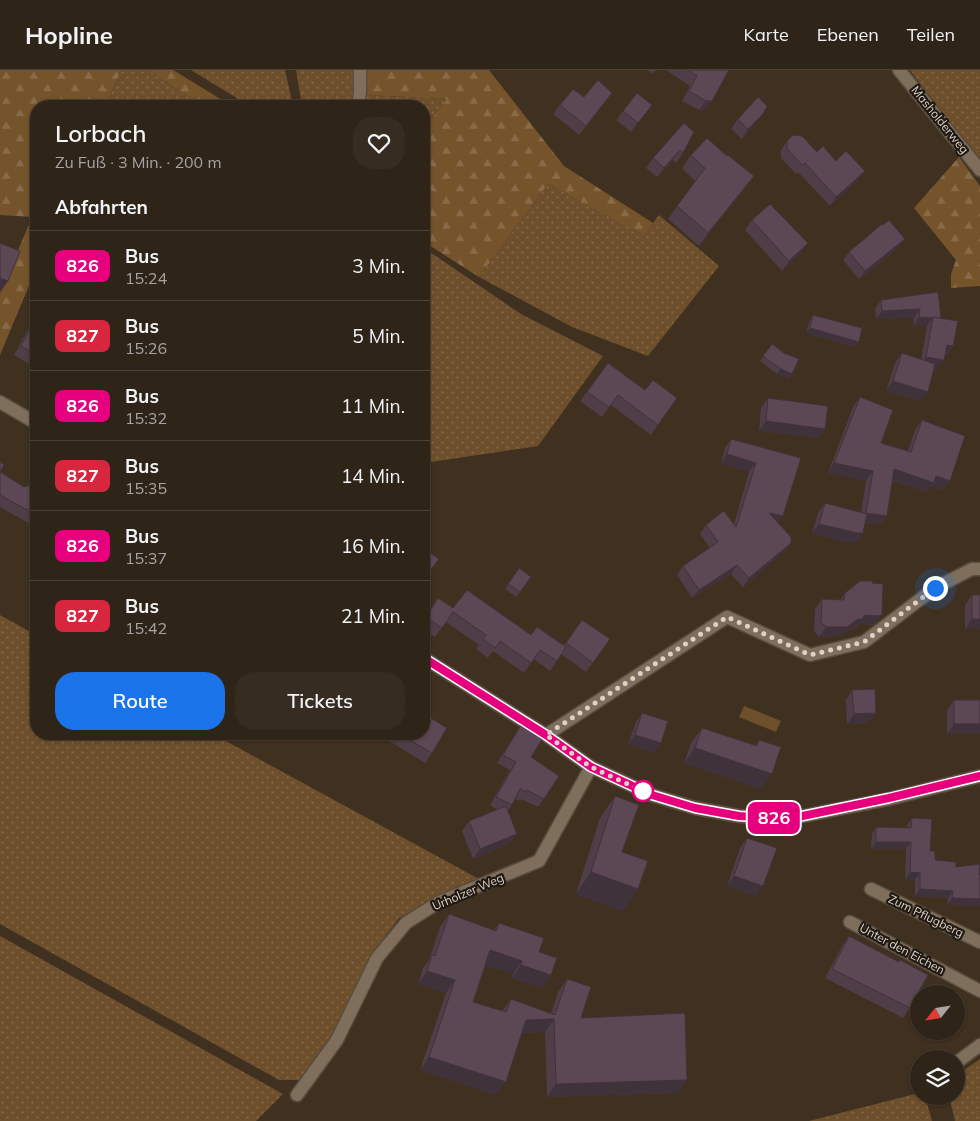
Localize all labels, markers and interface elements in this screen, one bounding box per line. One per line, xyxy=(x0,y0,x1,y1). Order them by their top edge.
text: Hopline xyxy=(25,20,113,50)
text: Karte xyxy=(743,23,789,46)
text: Ebenen xyxy=(817,23,879,46)
text: Teilen xyxy=(907,23,955,46)
street label: Masholderweg xyxy=(909,83,972,157)
button: heart xyxy=(353,117,405,169)
text: Lorbach xyxy=(55,118,147,148)
text: Zu Fuß · 3 Min. · 200 m xyxy=(55,152,221,172)
text: Abfahrten xyxy=(55,195,148,219)
text: Bus xyxy=(125,244,159,268)
text: 826 xyxy=(66,254,99,277)
text: 3 Min. xyxy=(352,254,405,278)
text: 15:24 xyxy=(125,268,167,288)
text: Bus xyxy=(125,314,159,338)
text: 827 xyxy=(66,324,99,347)
text: 5 Min. xyxy=(352,324,405,348)
text: 15:26 xyxy=(125,338,167,358)
text: Bus xyxy=(125,384,159,408)
text: 826 xyxy=(66,394,99,417)
text: 11 Min. xyxy=(341,394,405,418)
text: 15:32 xyxy=(125,408,167,428)
text: Bus xyxy=(125,454,159,478)
text: 827 xyxy=(66,464,99,487)
text: 14 Min. xyxy=(341,464,405,488)
text: 15:35 xyxy=(125,478,167,498)
text: Bus xyxy=(125,524,159,548)
text: 826 xyxy=(66,534,99,557)
text: 16 Min. xyxy=(341,534,405,558)
text: 15:37 xyxy=(125,548,167,568)
your location xyxy=(923,576,948,601)
text: Bus xyxy=(125,594,159,618)
text: 827 xyxy=(66,604,99,627)
text: 21 Min. xyxy=(341,604,405,628)
text: 15:42 xyxy=(125,618,167,638)
button: Route xyxy=(55,672,225,730)
button: Tickets xyxy=(235,672,405,730)
unlabelled marker xyxy=(632,780,654,802)
line badge: 826 xyxy=(745,802,803,834)
text: 826 xyxy=(758,806,790,829)
street label: Urholzer Weg xyxy=(430,870,506,913)
street label: Zum Pflugberg xyxy=(886,891,966,940)
street label: Unter den Eichen xyxy=(857,920,947,977)
north arrow xyxy=(910,985,965,1040)
map controls xyxy=(910,985,965,1105)
button: layers xyxy=(910,1050,965,1105)

